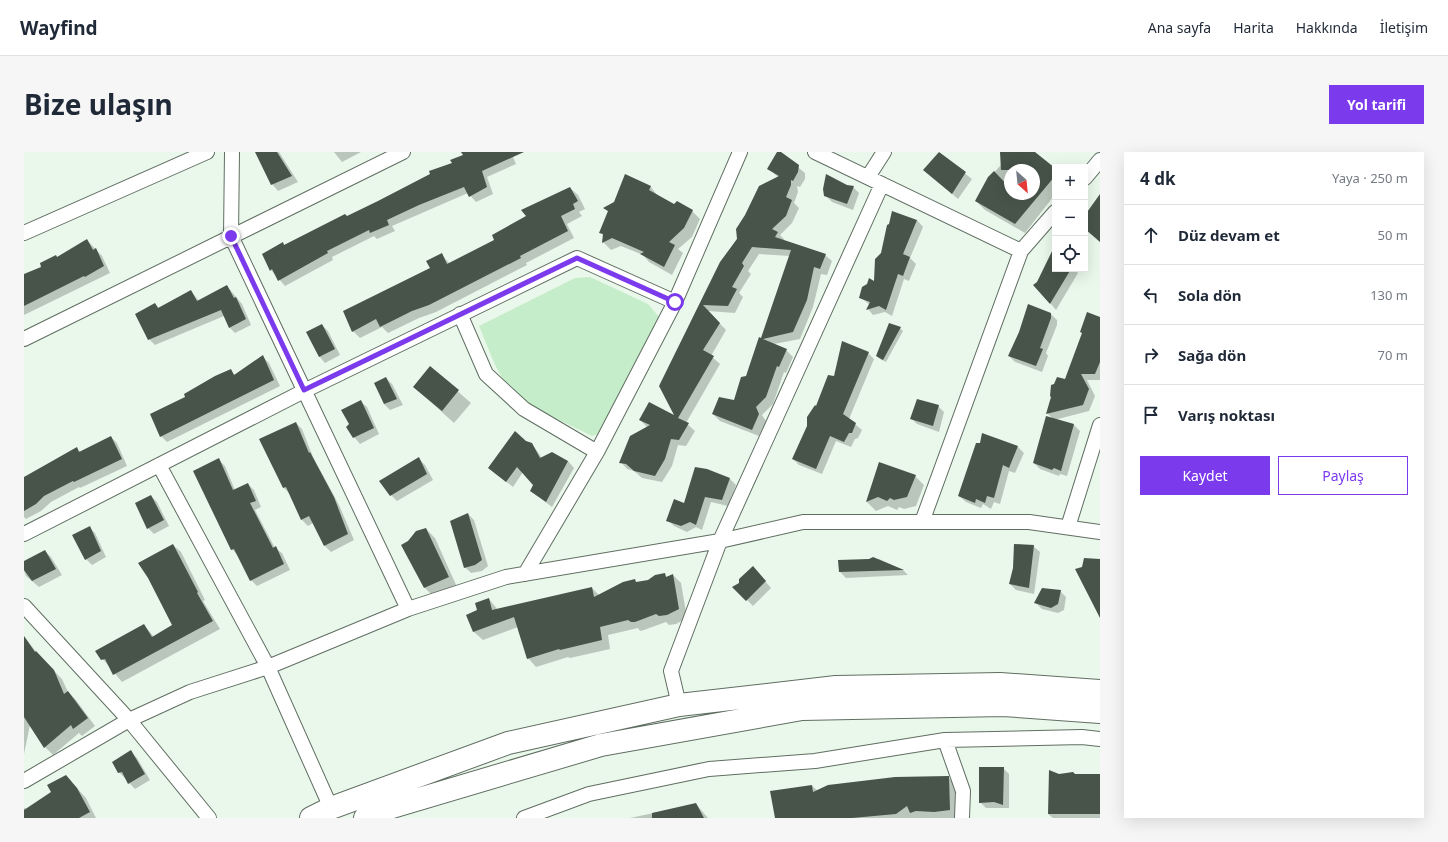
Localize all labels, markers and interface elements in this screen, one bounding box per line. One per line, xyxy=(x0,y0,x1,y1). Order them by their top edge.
text: Wayfind xyxy=(20,15,98,41)
text: Ana sayfa xyxy=(1148,18,1211,37)
text: Harita xyxy=(1233,18,1274,37)
text: Hakkında xyxy=(1296,18,1358,37)
text: İletişim xyxy=(1380,18,1428,37)
text: Bize ulaşın xyxy=(24,85,173,123)
button: Yol tarifi xyxy=(1329,85,1424,124)
north arrow xyxy=(1004,164,1040,200)
map controls xyxy=(1052,164,1088,272)
button: + xyxy=(1052,164,1088,200)
text: 4 dk xyxy=(1140,167,1175,190)
text: Yaya · 250 m xyxy=(1332,169,1408,187)
button: − xyxy=(1052,200,1088,236)
icon: ahead xyxy=(1140,224,1162,246)
text: Düz devam et xyxy=(1178,225,1280,245)
text: 50 m xyxy=(1378,226,1408,244)
route end xyxy=(222,227,240,245)
button: locate xyxy=(1052,236,1088,272)
icon: left xyxy=(1140,284,1162,306)
text: Sola dön xyxy=(1178,285,1242,305)
text: 130 m xyxy=(1370,286,1408,304)
route start xyxy=(666,293,684,311)
icon: right xyxy=(1140,344,1162,366)
text: Sağa dön xyxy=(1178,345,1246,365)
text: 70 m xyxy=(1378,346,1408,364)
icon: arrive xyxy=(1140,404,1162,426)
text: Varış noktası xyxy=(1178,405,1275,425)
button: Kaydet xyxy=(1140,456,1270,495)
button: Paylaş xyxy=(1278,456,1408,495)

